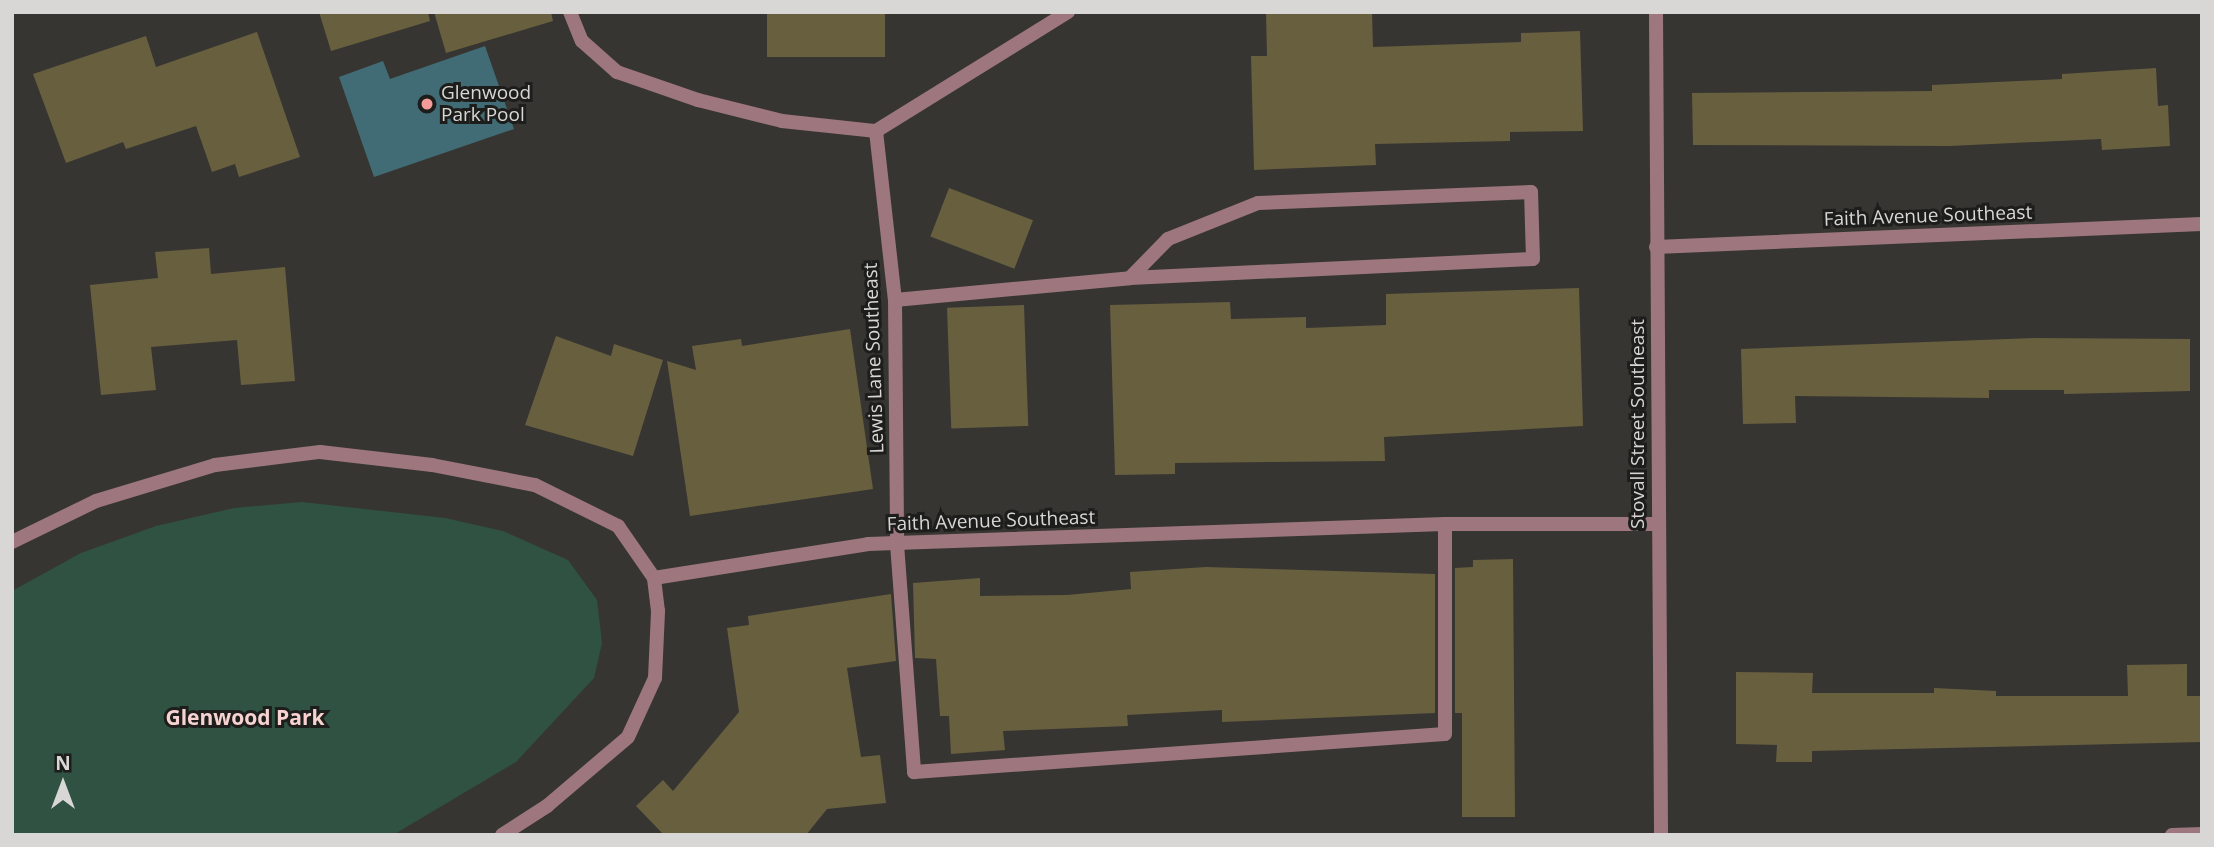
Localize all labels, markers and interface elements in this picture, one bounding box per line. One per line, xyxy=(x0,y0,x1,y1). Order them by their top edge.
place label: Glenwood Park Pool xyxy=(441,82,531,126)
marker: Glenwood Park Pool xyxy=(419,96,435,112)
street label: Faith Avenue Southeast xyxy=(1823,201,2033,231)
street label: Lewis Lane Southeast xyxy=(859,262,889,454)
street label: Stovall Street Southeast xyxy=(1627,319,1649,529)
street label: Faith Avenue Southeast xyxy=(886,506,1096,536)
district label: Glenwood Park xyxy=(166,704,324,730)
north arrow xyxy=(28,749,98,819)
text: N xyxy=(55,750,71,776)

